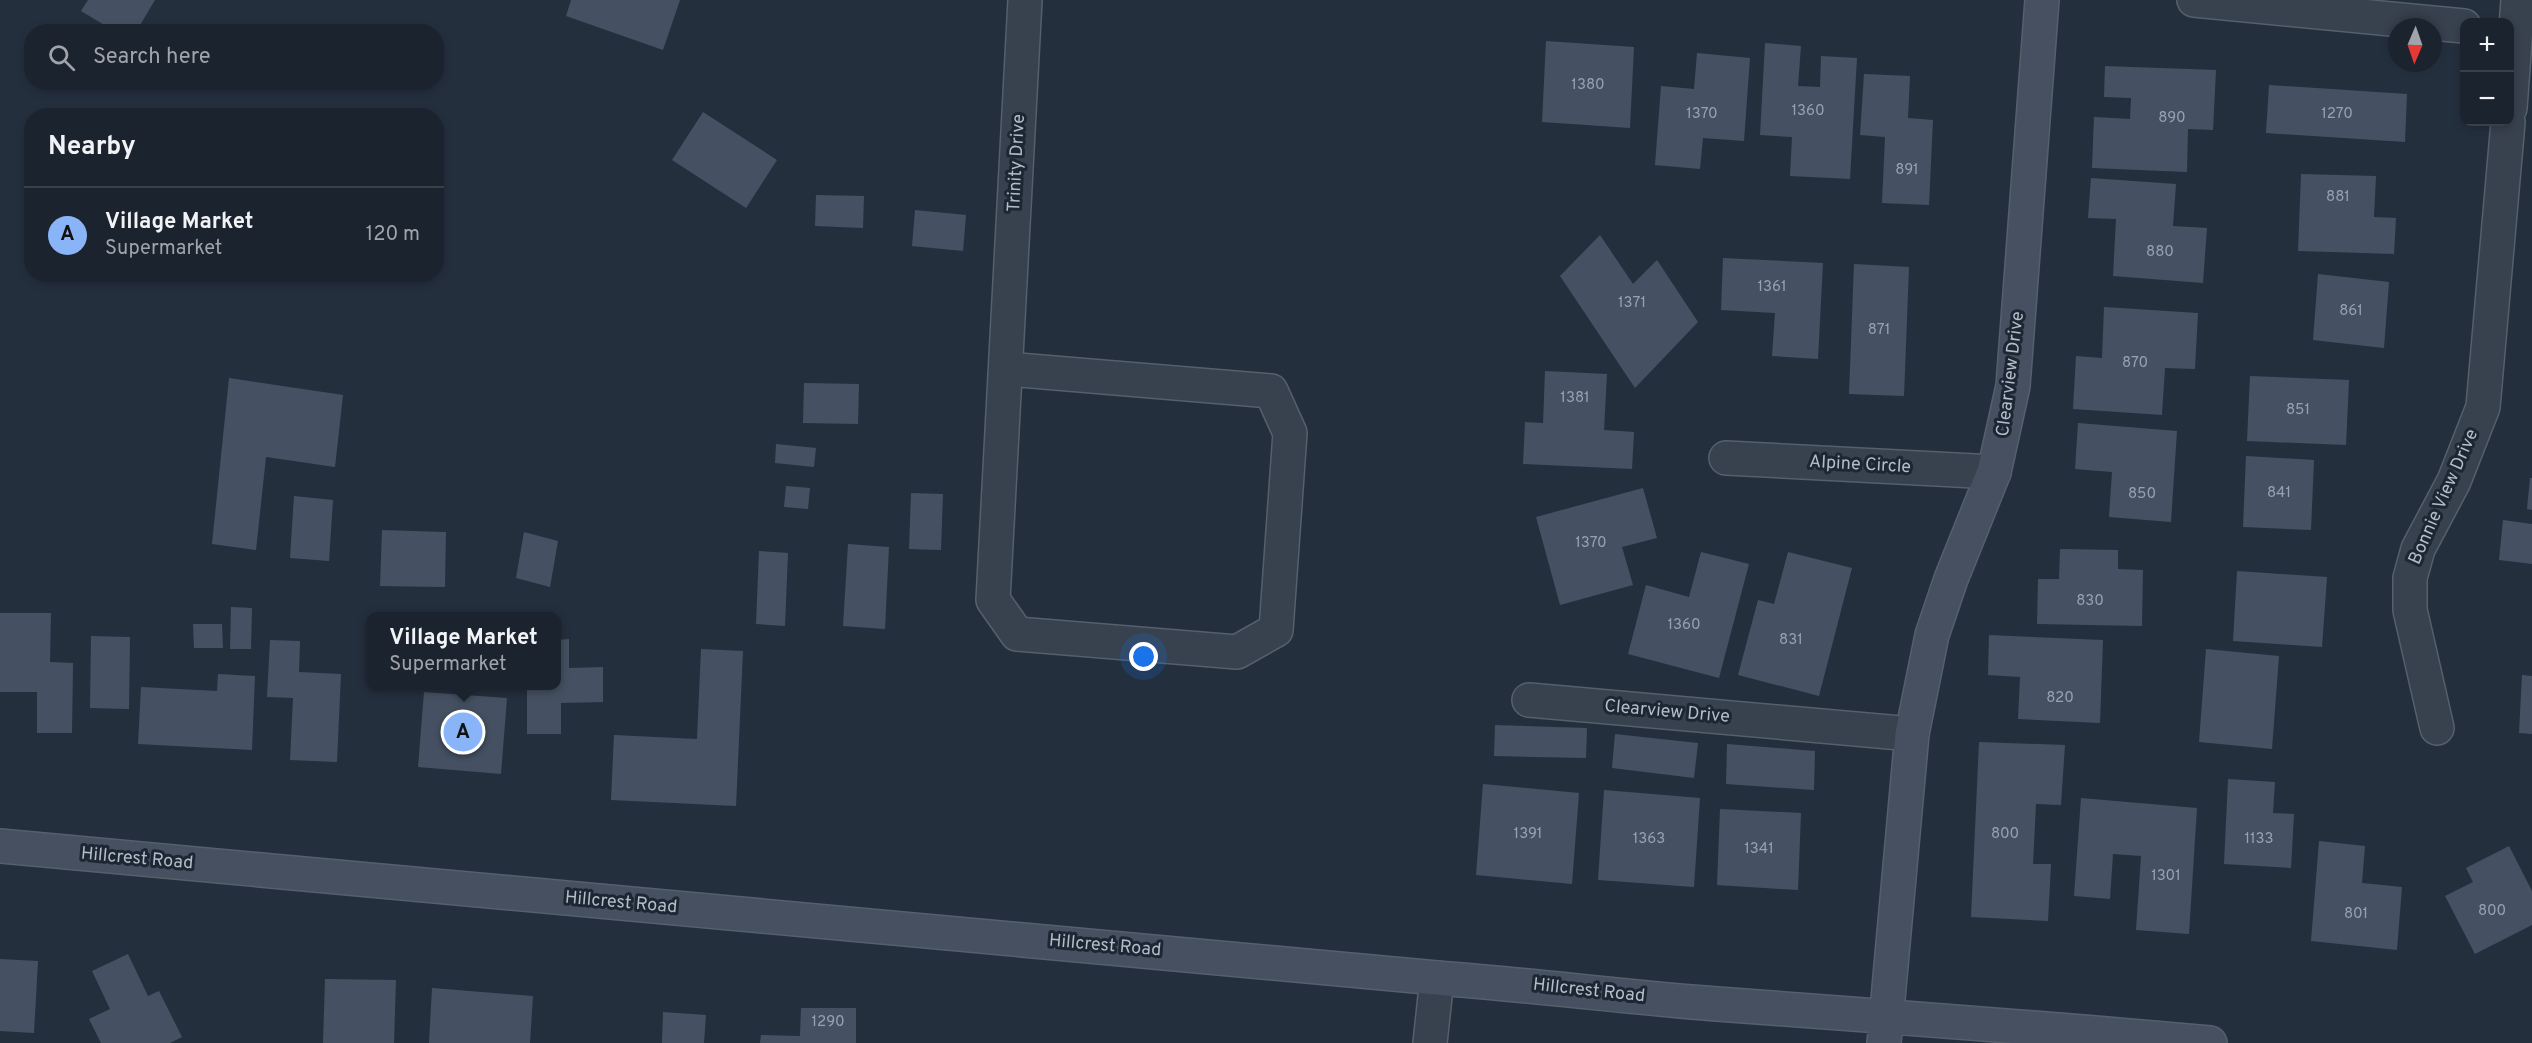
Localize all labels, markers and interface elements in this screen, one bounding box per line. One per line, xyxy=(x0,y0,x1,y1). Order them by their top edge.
north arrow xyxy=(2388,18,2442,72)
map controls xyxy=(2460,18,2514,126)
button: + xyxy=(2460,18,2514,72)
search box xyxy=(24,24,444,90)
icon: search xyxy=(45,41,78,74)
text: Search here xyxy=(93,44,211,71)
button: − xyxy=(2460,72,2514,126)
house number: 1380 xyxy=(1571,76,1605,95)
house number: 1360 xyxy=(1791,102,1825,121)
house number: 1370 xyxy=(1686,105,1718,124)
house number: 1270 xyxy=(2321,105,2353,124)
house number: 890 xyxy=(2158,109,2186,128)
street label: Trinity Drive xyxy=(1003,113,1031,213)
text: Nearby xyxy=(48,131,136,164)
house number: 891 xyxy=(1895,161,1919,180)
house number: 881 xyxy=(2326,188,2350,207)
text: Village Market xyxy=(105,209,253,236)
text: A xyxy=(60,222,75,248)
text: 120 m xyxy=(366,222,420,248)
text: Supermarket xyxy=(105,236,222,262)
house number: 880 xyxy=(2146,243,2174,262)
house number: 1361 xyxy=(1757,278,1787,297)
house number: 1371 xyxy=(1618,294,1646,313)
house number: 861 xyxy=(2339,302,2363,321)
street label: Clearview Drive xyxy=(1992,310,2030,438)
house number: 871 xyxy=(1868,321,1890,340)
house number: 870 xyxy=(2122,354,2148,373)
house number: 1381 xyxy=(1560,389,1590,408)
house number: 851 xyxy=(2286,401,2310,420)
street label: Bonnie View Drive xyxy=(2404,426,2484,568)
street label: Alpine Circle xyxy=(1808,451,1912,479)
house number: 841 xyxy=(2267,484,2291,503)
house number: 850 xyxy=(2128,485,2156,504)
house number: 1370 xyxy=(1575,534,1607,553)
house number: 830 xyxy=(2076,592,2104,611)
popup xyxy=(366,612,561,690)
house number: 1360 xyxy=(1667,616,1701,635)
text: Village Market xyxy=(389,625,538,652)
house number: 831 xyxy=(1779,631,1803,650)
your location xyxy=(1129,642,1158,671)
text: Supermarket xyxy=(389,652,507,678)
house number: 820 xyxy=(2046,689,2074,708)
street label: Clearview Drive xyxy=(1603,695,1731,729)
pin: A xyxy=(444,710,482,754)
house number: 1391 xyxy=(1514,825,1542,844)
house number: 800 xyxy=(1991,825,2019,844)
house number: 1363 xyxy=(1633,830,1665,849)
house number: 1133 xyxy=(2244,830,2274,849)
house number: 1341 xyxy=(1744,840,1774,859)
street label: Hillcrest Road xyxy=(80,843,194,875)
house number: 1301 xyxy=(2151,867,2181,886)
street label: Hillcrest Road xyxy=(564,887,678,919)
house number: 800 xyxy=(2478,902,2506,921)
house number: 801 xyxy=(2344,905,2368,924)
street label: Hillcrest Road xyxy=(1048,930,1162,962)
street label: Hillcrest Road xyxy=(1532,974,1646,1008)
house number: 1290 xyxy=(811,1013,845,1032)

